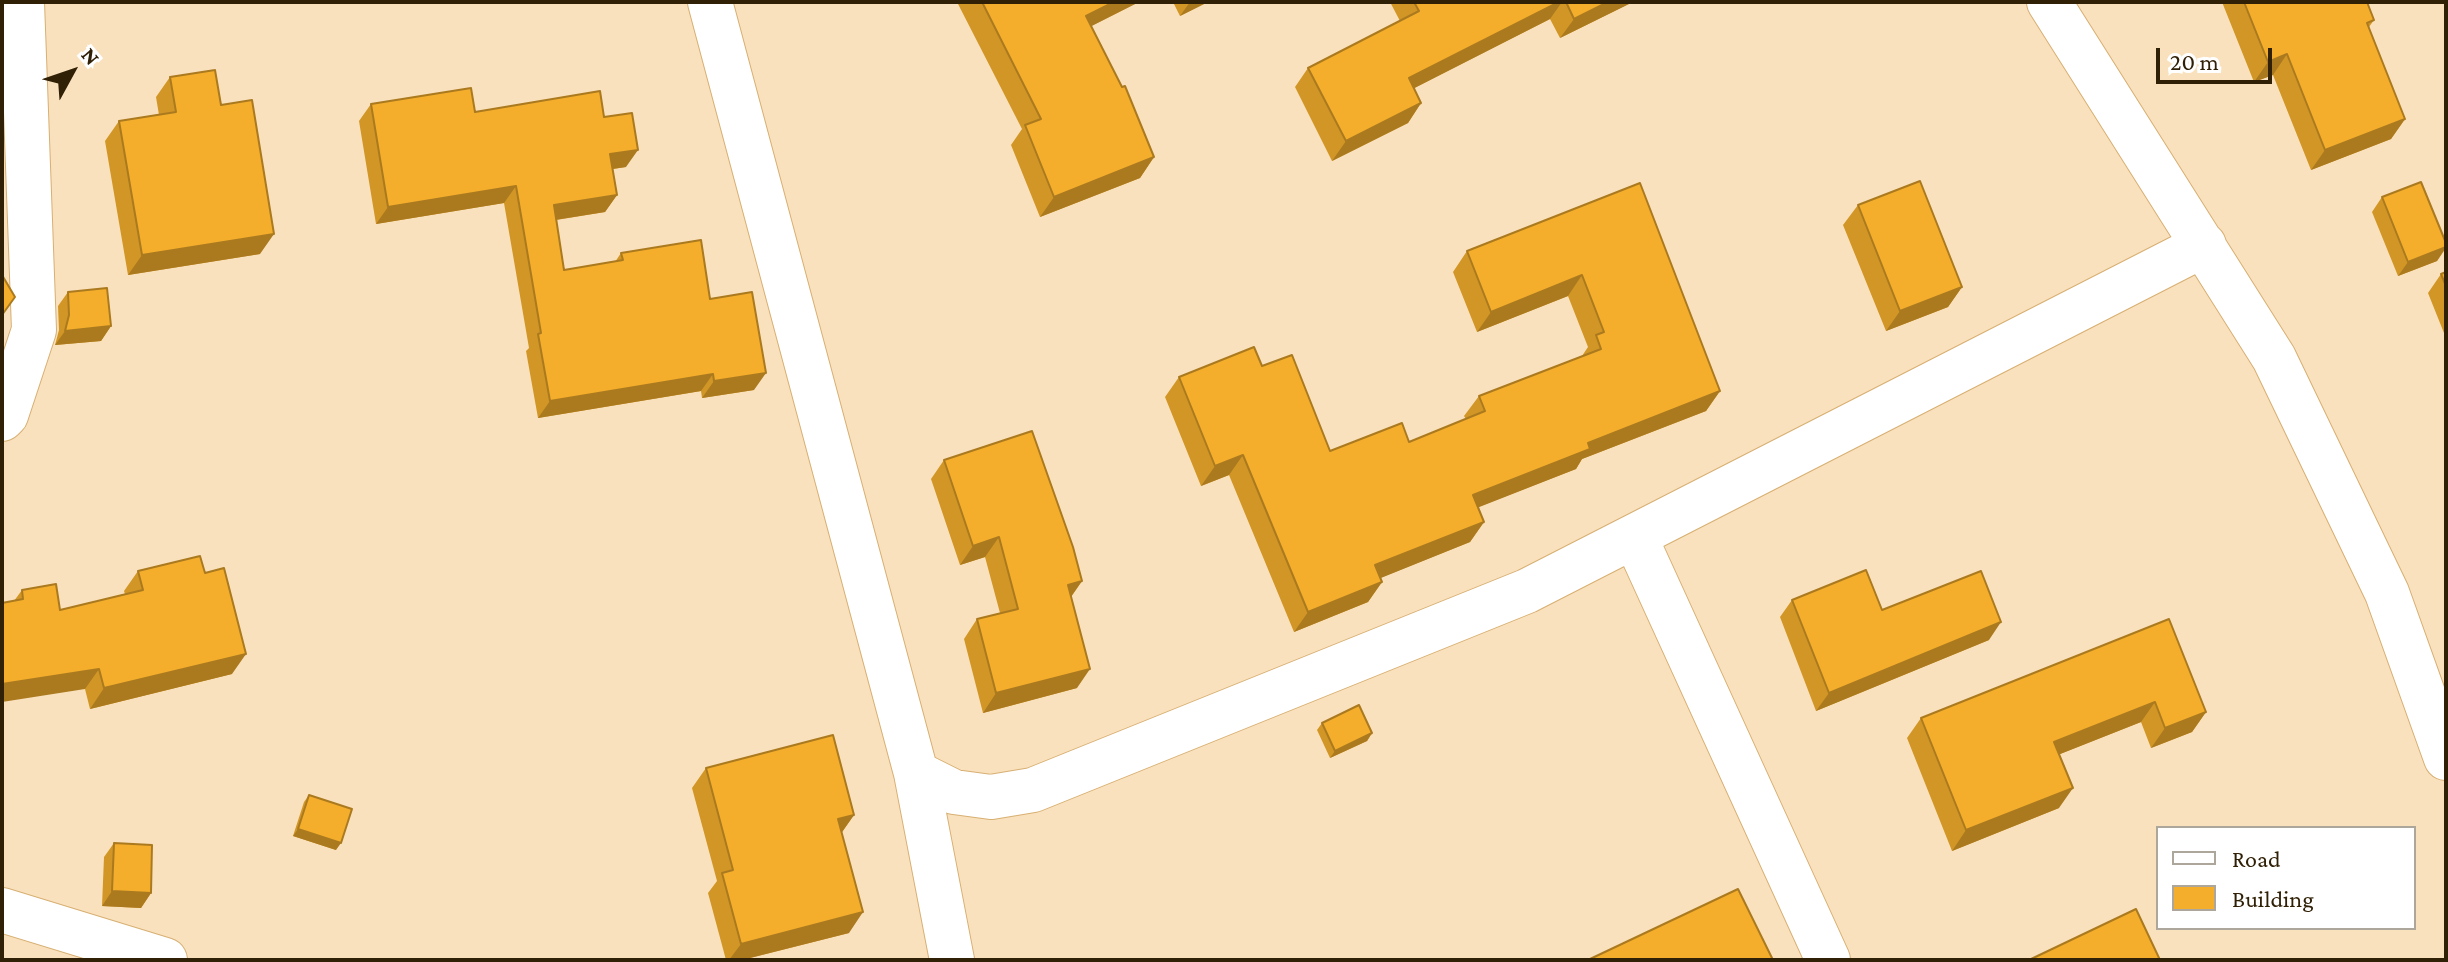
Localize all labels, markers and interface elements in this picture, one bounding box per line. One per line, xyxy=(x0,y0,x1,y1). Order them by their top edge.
north arrow xyxy=(32,32,112,112)
scale bar xyxy=(2160,32,2276,82)
text: N xyxy=(76,42,105,70)
text: 20 m xyxy=(2170,48,2219,75)
legend xyxy=(2156,826,2416,930)
text: Road xyxy=(2232,845,2281,872)
text: Building xyxy=(2232,885,2314,912)

